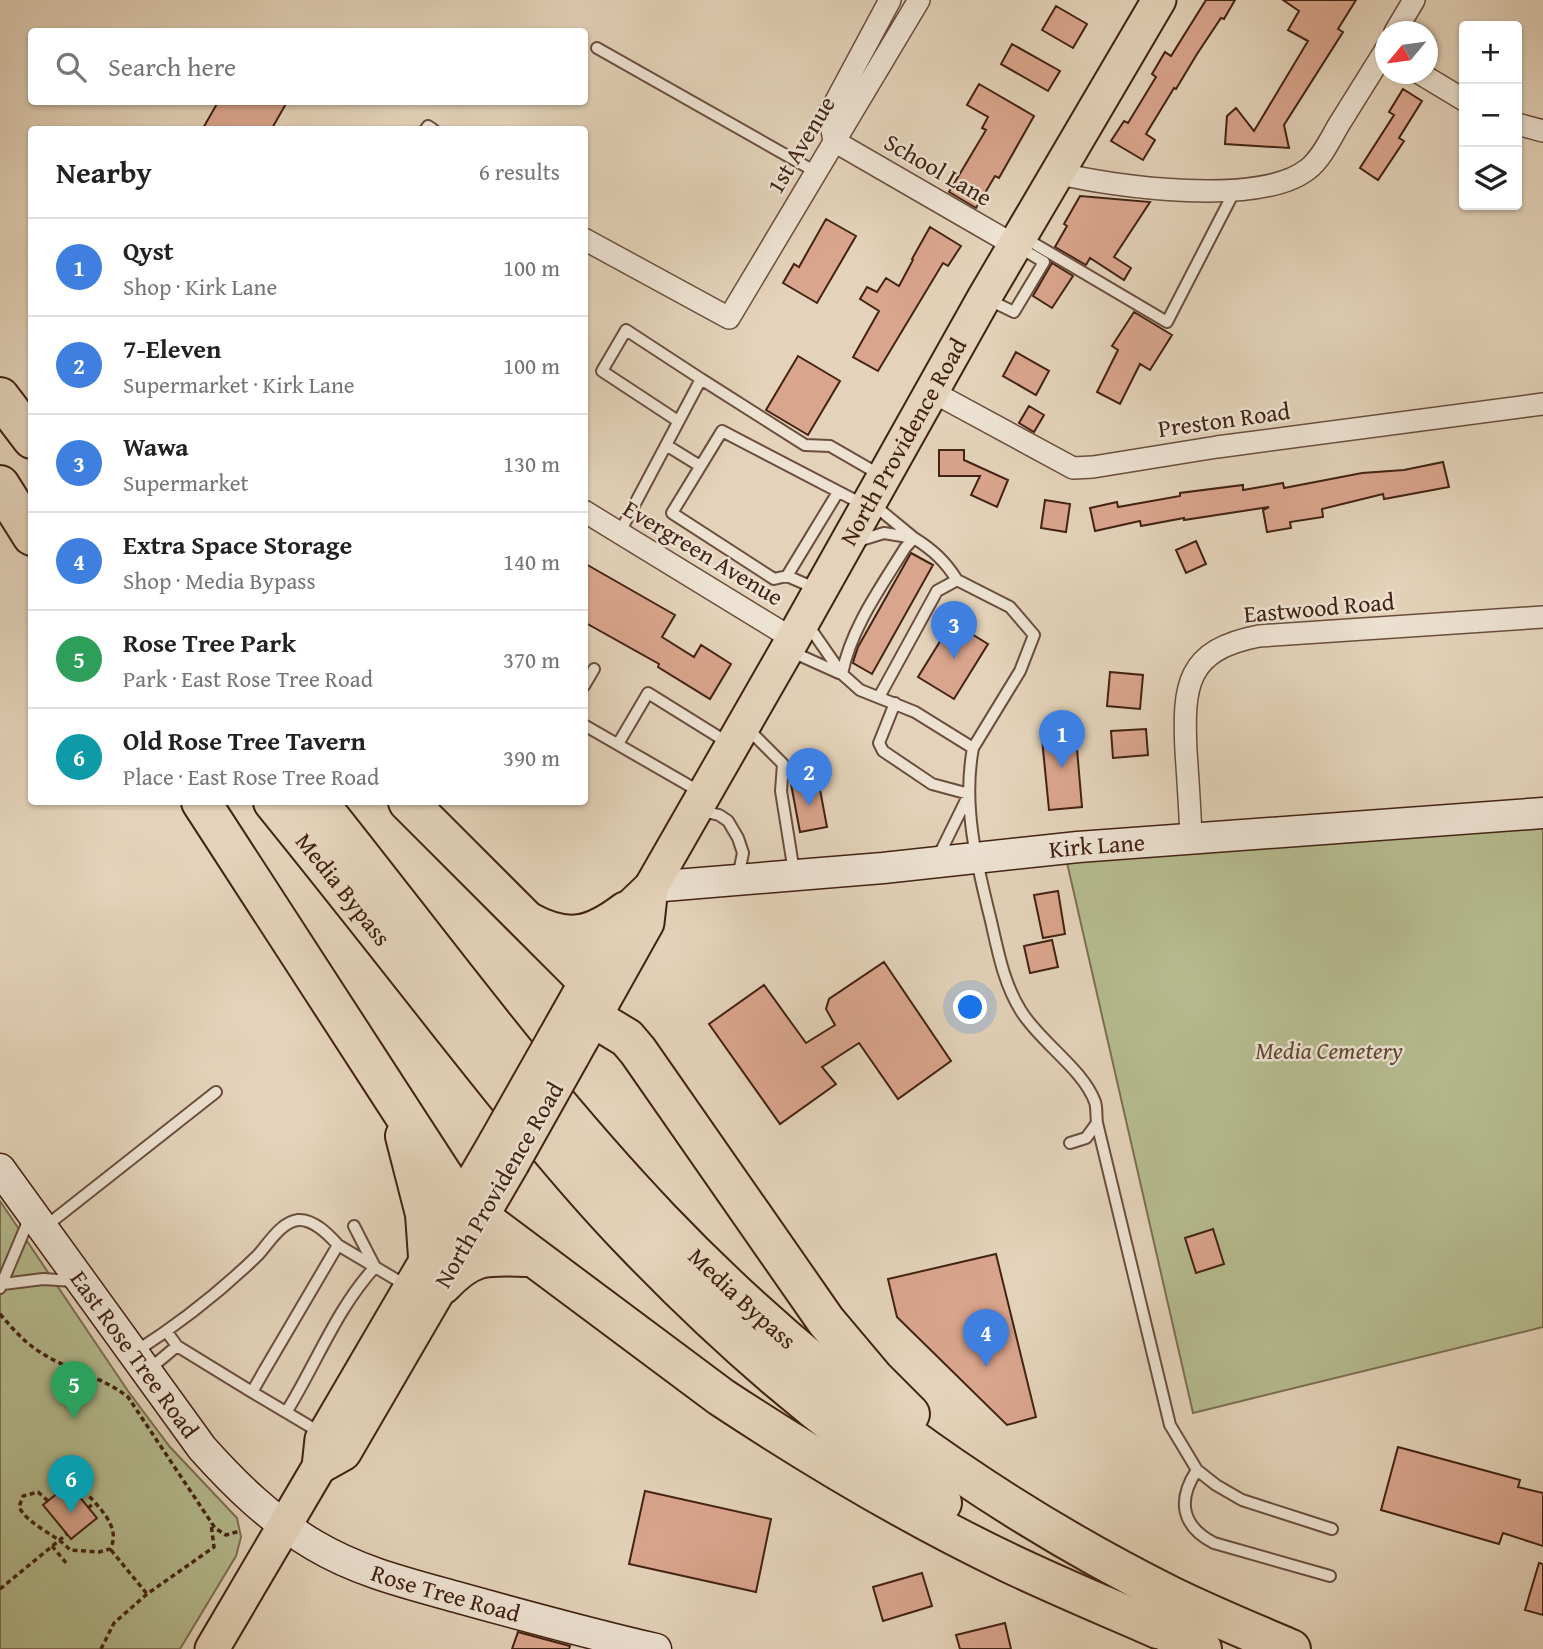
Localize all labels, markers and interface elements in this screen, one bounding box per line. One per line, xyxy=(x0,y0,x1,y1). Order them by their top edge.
north arrow xyxy=(1375,21,1438,84)
map controls xyxy=(1459,21,1522,210)
button: + xyxy=(1459,21,1522,84)
search box xyxy=(28,28,588,105)
text: Search here xyxy=(108,47,236,86)
icon: search xyxy=(52,48,90,86)
button: − xyxy=(1459,84,1522,147)
street label: 1st Avenue xyxy=(758,89,844,200)
street label: School Lane xyxy=(878,124,999,215)
button: layers xyxy=(1459,147,1522,210)
text: Nearby xyxy=(56,150,152,194)
text: 6 results xyxy=(479,155,560,188)
text: Qyst xyxy=(123,231,174,270)
text: 1 xyxy=(73,251,85,284)
text: 100 m xyxy=(503,251,560,284)
text: Shop · Kirk Lane xyxy=(123,270,277,303)
text: 7-Eleven xyxy=(123,329,221,368)
street label: North Providence Road xyxy=(831,331,975,552)
text: 2 xyxy=(73,349,85,382)
text: 100 m xyxy=(503,349,560,382)
text: Supermarket · Kirk Lane xyxy=(123,368,355,401)
street label: Preston Road xyxy=(1156,393,1292,446)
text: Wawa xyxy=(123,427,189,466)
text: 3 xyxy=(73,447,85,480)
text: 130 m xyxy=(503,447,560,480)
text: Supermarket xyxy=(123,466,249,499)
street label: Evergreen Avenue xyxy=(617,491,790,614)
text: Extra Space Storage xyxy=(123,525,352,564)
text: 4 xyxy=(73,545,85,578)
text: 140 m xyxy=(503,545,560,578)
text: Shop · Media Bypass xyxy=(123,564,316,597)
street label: Eastwood Road xyxy=(1242,583,1396,632)
pin: 3 xyxy=(931,601,977,659)
text: Rose Tree Park xyxy=(123,623,296,662)
text: 5 xyxy=(73,643,85,676)
text: 370 m xyxy=(503,643,560,676)
text: Park · East Rose Tree Road xyxy=(123,662,373,695)
pin: 1 xyxy=(1039,710,1085,768)
text: Old Rose Tree Tavern xyxy=(123,721,366,760)
text: 6 xyxy=(73,741,85,774)
text: 390 m xyxy=(503,741,560,774)
pin: 2 xyxy=(786,748,832,806)
text: Place · East Rose Tree Road xyxy=(123,760,379,793)
street label: Kirk Lane xyxy=(1047,824,1146,867)
street label: Media Bypass xyxy=(287,825,399,953)
your location xyxy=(953,990,987,1024)
park label: Media Cemetery xyxy=(1255,1033,1403,1068)
street label: North Providence Road xyxy=(425,1075,572,1294)
street label: Media Bypass xyxy=(681,1239,804,1357)
street label: East Rose Tree Road xyxy=(62,1263,208,1446)
pin: 4 xyxy=(963,1309,1009,1367)
pin: 5 xyxy=(51,1361,97,1419)
pin: 6 xyxy=(48,1455,94,1513)
street label: Rose Tree Road xyxy=(367,1555,524,1631)

